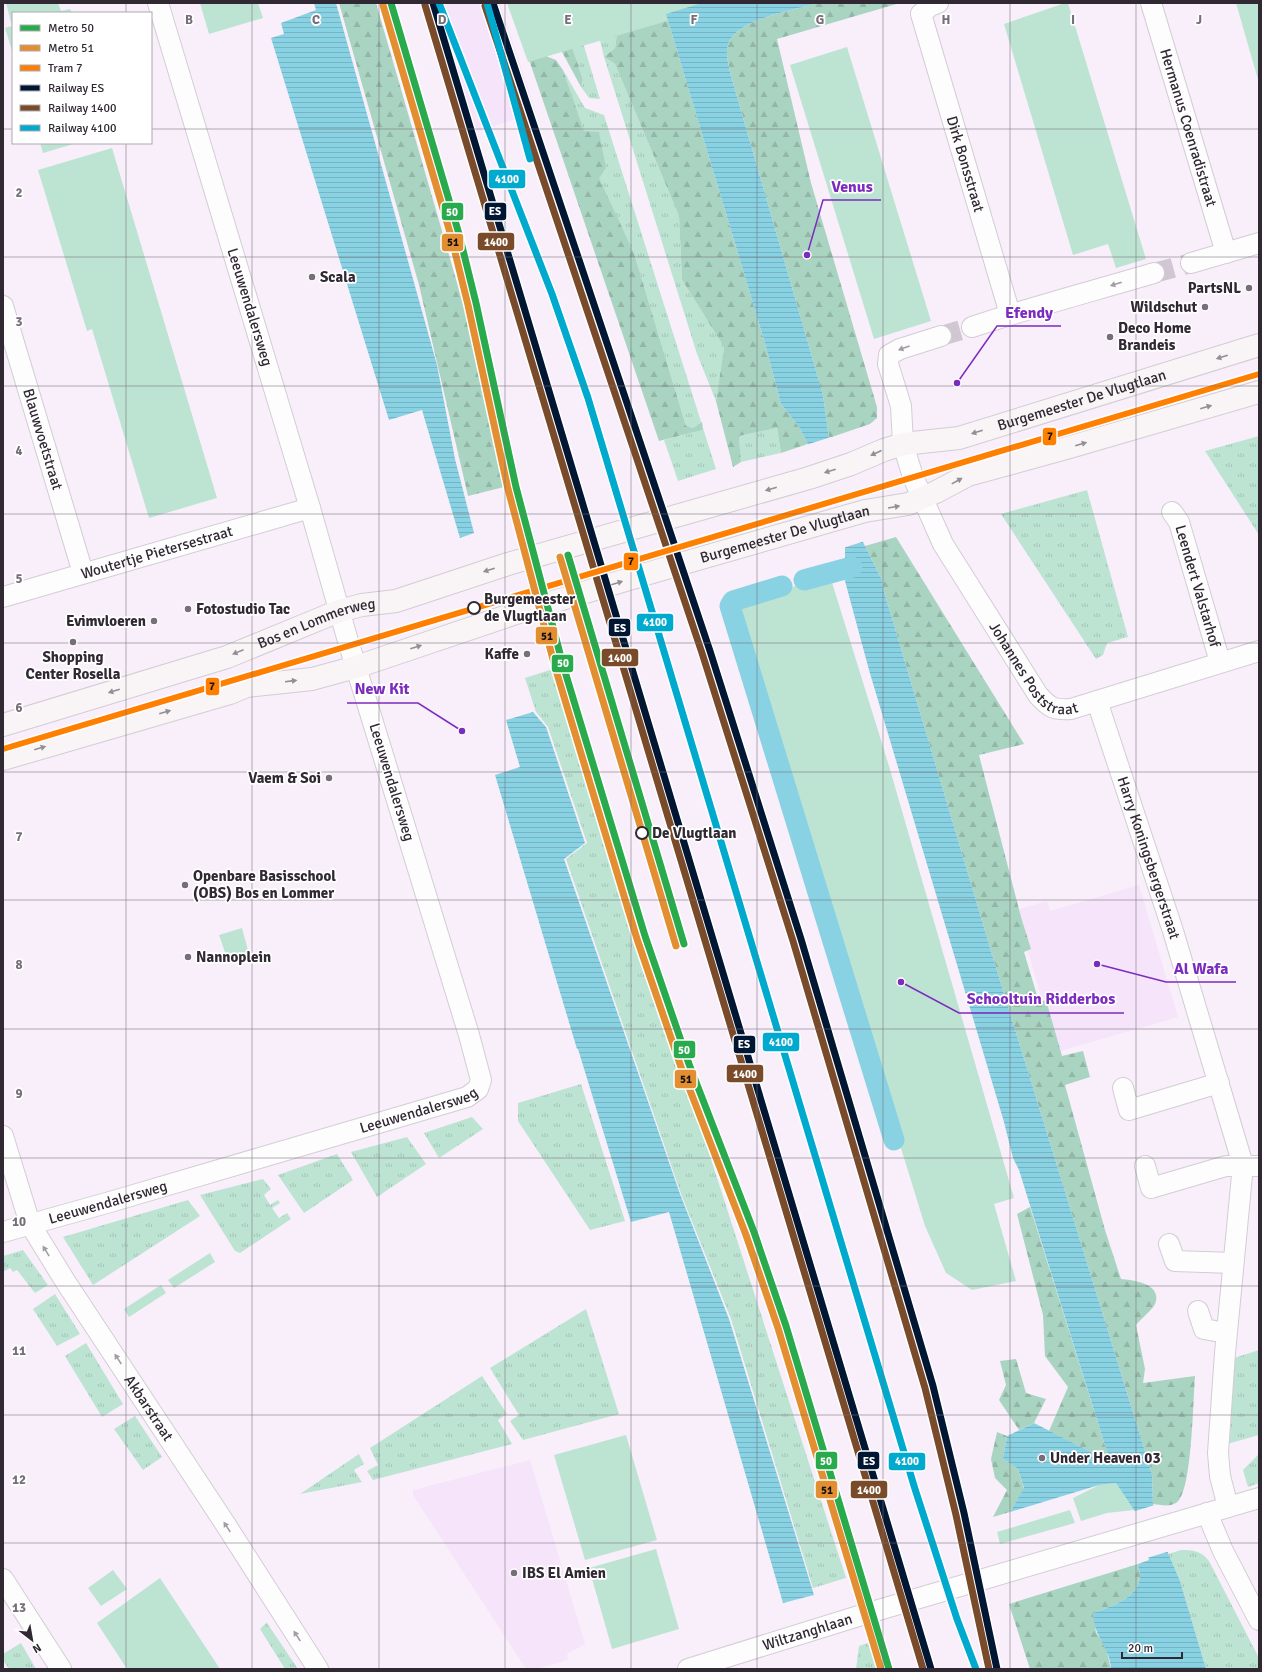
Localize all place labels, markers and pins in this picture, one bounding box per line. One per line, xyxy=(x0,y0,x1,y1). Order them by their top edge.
callout: Venus xyxy=(823,172,881,200)
place label: Scala xyxy=(320,268,356,286)
marker: Scala xyxy=(307,272,317,282)
place label: PartsNL xyxy=(1188,279,1241,297)
marker: PartsNL xyxy=(1244,283,1254,293)
callout: Efendy xyxy=(997,298,1061,326)
place label: Wildschut xyxy=(1131,298,1197,316)
marker: Wildschut xyxy=(1200,302,1210,312)
place label: Deco Home Brandeis xyxy=(1118,319,1191,354)
marker: Deco Home Brandeis xyxy=(1105,332,1115,342)
place label: Burgemeester de Vlugtlaan xyxy=(484,590,575,625)
place label: Fotostudio Tac xyxy=(196,600,290,618)
marker: Burgemeester de Vlugtlaan xyxy=(467,601,481,615)
marker: Fotostudio Tac xyxy=(183,604,193,614)
place label: Evimvloeren xyxy=(66,612,146,630)
marker: Evimvloeren xyxy=(149,616,159,626)
marker: Shopping Center Rosella xyxy=(68,637,78,647)
place label: Kaffe xyxy=(485,645,519,663)
place label: Shopping Center Rosella xyxy=(26,648,121,683)
marker: Kaffe xyxy=(522,649,532,659)
callout: New Kit xyxy=(347,675,418,703)
place label: Vaem & Soi xyxy=(248,769,321,787)
marker: Vaem & Soi xyxy=(324,773,334,783)
place label: De Vlugtlaan xyxy=(652,824,737,842)
marker: De Vlugtlaan xyxy=(635,826,649,840)
place label: Openbare Basisschool (OBS) Bos en Lommer xyxy=(193,867,336,902)
marker: Openbare Basisschool (OBS) Bos en Lommer xyxy=(180,880,190,890)
place label: Nannoplein xyxy=(196,948,271,966)
marker: Nannoplein xyxy=(183,952,193,962)
callout: Al Wafa xyxy=(1166,954,1236,982)
callout: Schooltuin Ridderbos xyxy=(959,985,1124,1013)
place label: Under Heaven 03 xyxy=(1050,1449,1161,1467)
marker: Under Heaven 03 xyxy=(1037,1453,1047,1463)
place label: IBS El Amien xyxy=(522,1564,606,1582)
marker: IBS El Amien xyxy=(509,1568,519,1578)

